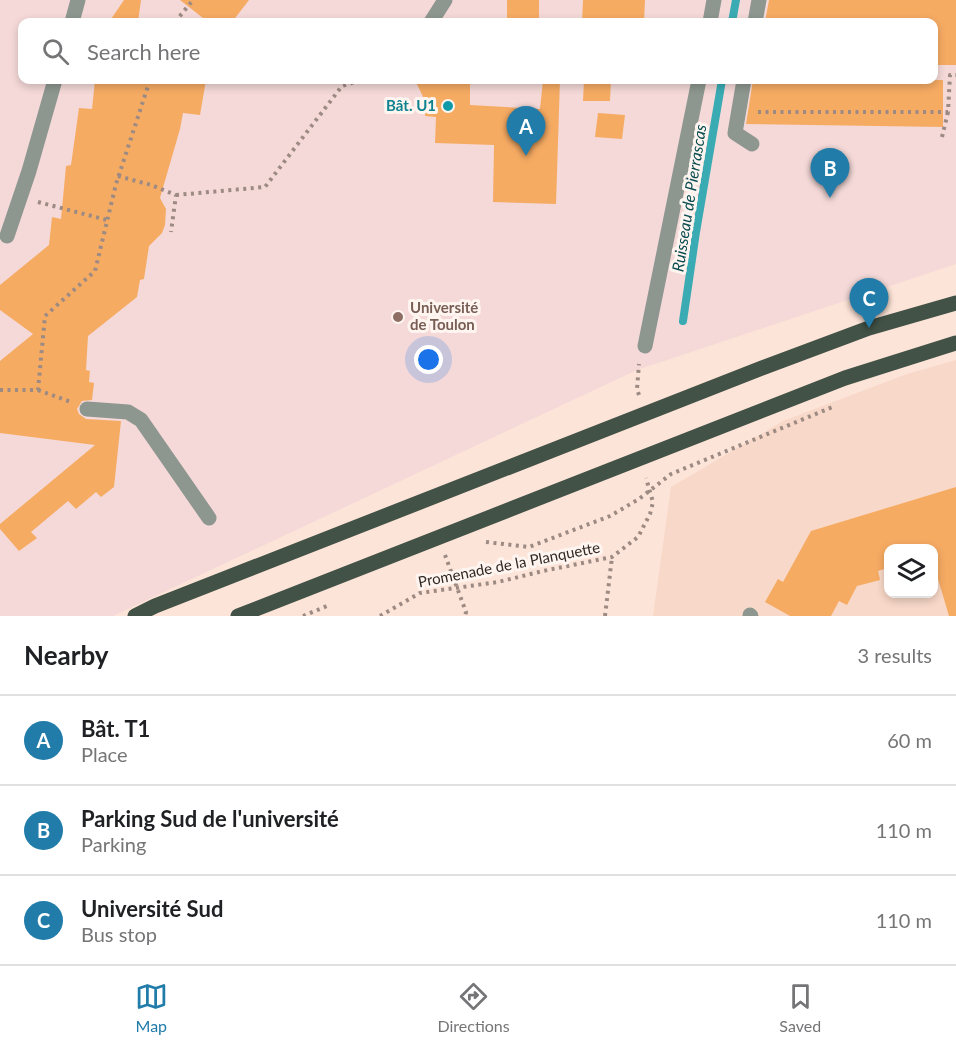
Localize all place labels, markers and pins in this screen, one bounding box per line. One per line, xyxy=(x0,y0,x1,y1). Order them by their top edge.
place label: Bât. U1 xyxy=(386,96,436,114)
marker: Bât. U1 xyxy=(441,99,455,113)
pin: A xyxy=(506,106,546,156)
pin: B xyxy=(810,148,850,198)
pin: C xyxy=(850,278,888,328)
place label: Université de Toulon xyxy=(410,298,478,333)
marker: Université de Toulon xyxy=(391,310,405,324)

